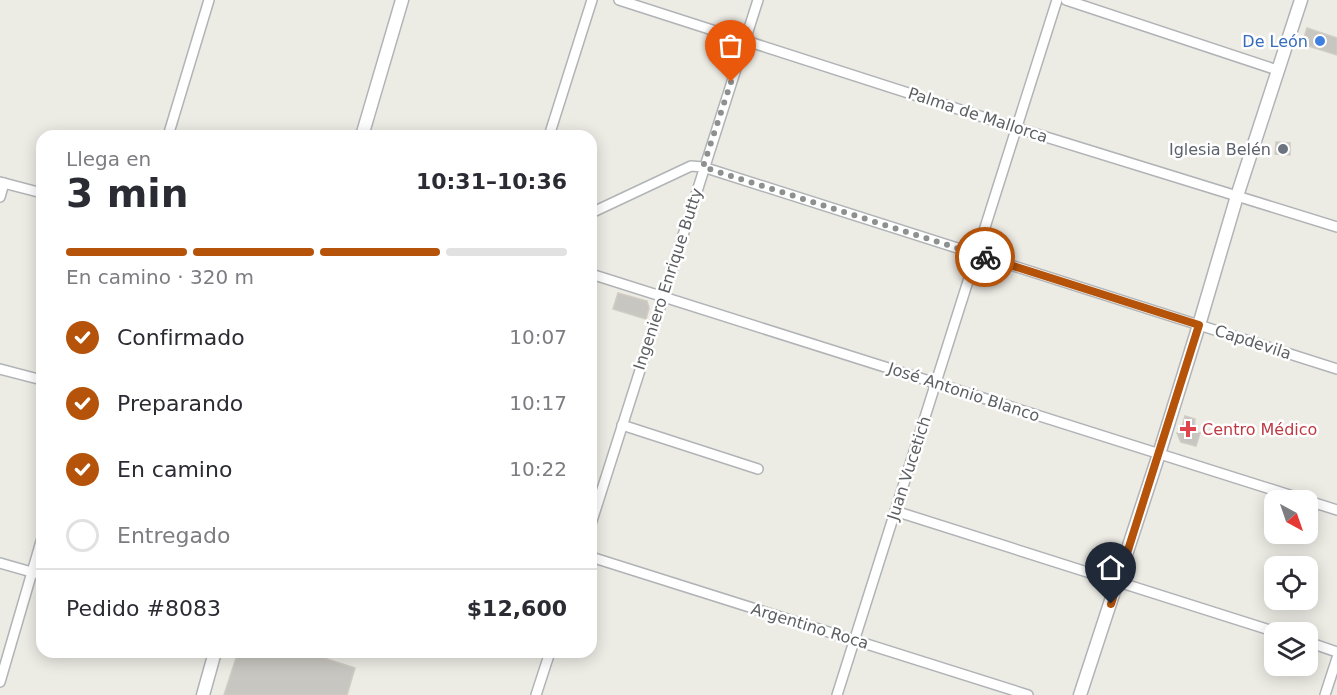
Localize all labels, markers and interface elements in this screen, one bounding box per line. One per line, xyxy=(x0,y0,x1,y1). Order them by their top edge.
pin xyxy=(705,20,756,82)
icon: bag xyxy=(714,29,747,62)
place label: De León xyxy=(1242,32,1308,51)
marker: De León xyxy=(1313,34,1327,48)
street label: Palma de Mallorca xyxy=(906,83,1050,147)
place label: Iglesia Belén xyxy=(1169,140,1271,159)
marker: Iglesia Belén xyxy=(1276,142,1290,156)
text: Llega en xyxy=(66,147,151,171)
text: 10:31–10:36 xyxy=(416,169,567,194)
text: 3 min xyxy=(66,171,188,216)
street label: Ingeniero Enrique Butty xyxy=(630,186,706,372)
courier xyxy=(955,227,1015,287)
icon: bike xyxy=(969,241,1002,274)
text: En camino · 320 m xyxy=(66,265,254,289)
icon: check xyxy=(66,321,99,354)
street label: Capdevila xyxy=(1212,321,1294,363)
text: Confirmado xyxy=(117,325,245,350)
text: 10:07 xyxy=(509,325,567,349)
street label: José Antonio Blanco xyxy=(885,358,1042,426)
icon: check xyxy=(66,387,99,420)
text: Preparando xyxy=(117,391,243,416)
text: 10:17 xyxy=(509,391,567,415)
street label: Juan Vucetich xyxy=(883,414,935,523)
marker: Centro Médico xyxy=(1179,420,1197,438)
place label: Centro Médico xyxy=(1202,420,1317,439)
icon: check xyxy=(66,453,99,486)
text: En camino xyxy=(117,457,232,482)
text: 10:22 xyxy=(509,457,567,481)
north arrow xyxy=(1264,490,1318,544)
map controls xyxy=(1264,490,1318,676)
text: Entregado xyxy=(117,523,230,548)
pin xyxy=(1085,542,1136,604)
icon: home xyxy=(1094,551,1127,584)
button: locate xyxy=(1264,556,1318,610)
text: Pedido #8083 xyxy=(66,596,221,621)
text: $12,600 xyxy=(467,596,567,621)
street label: Argentino Roca xyxy=(749,599,871,653)
button: layers xyxy=(1264,622,1318,676)

